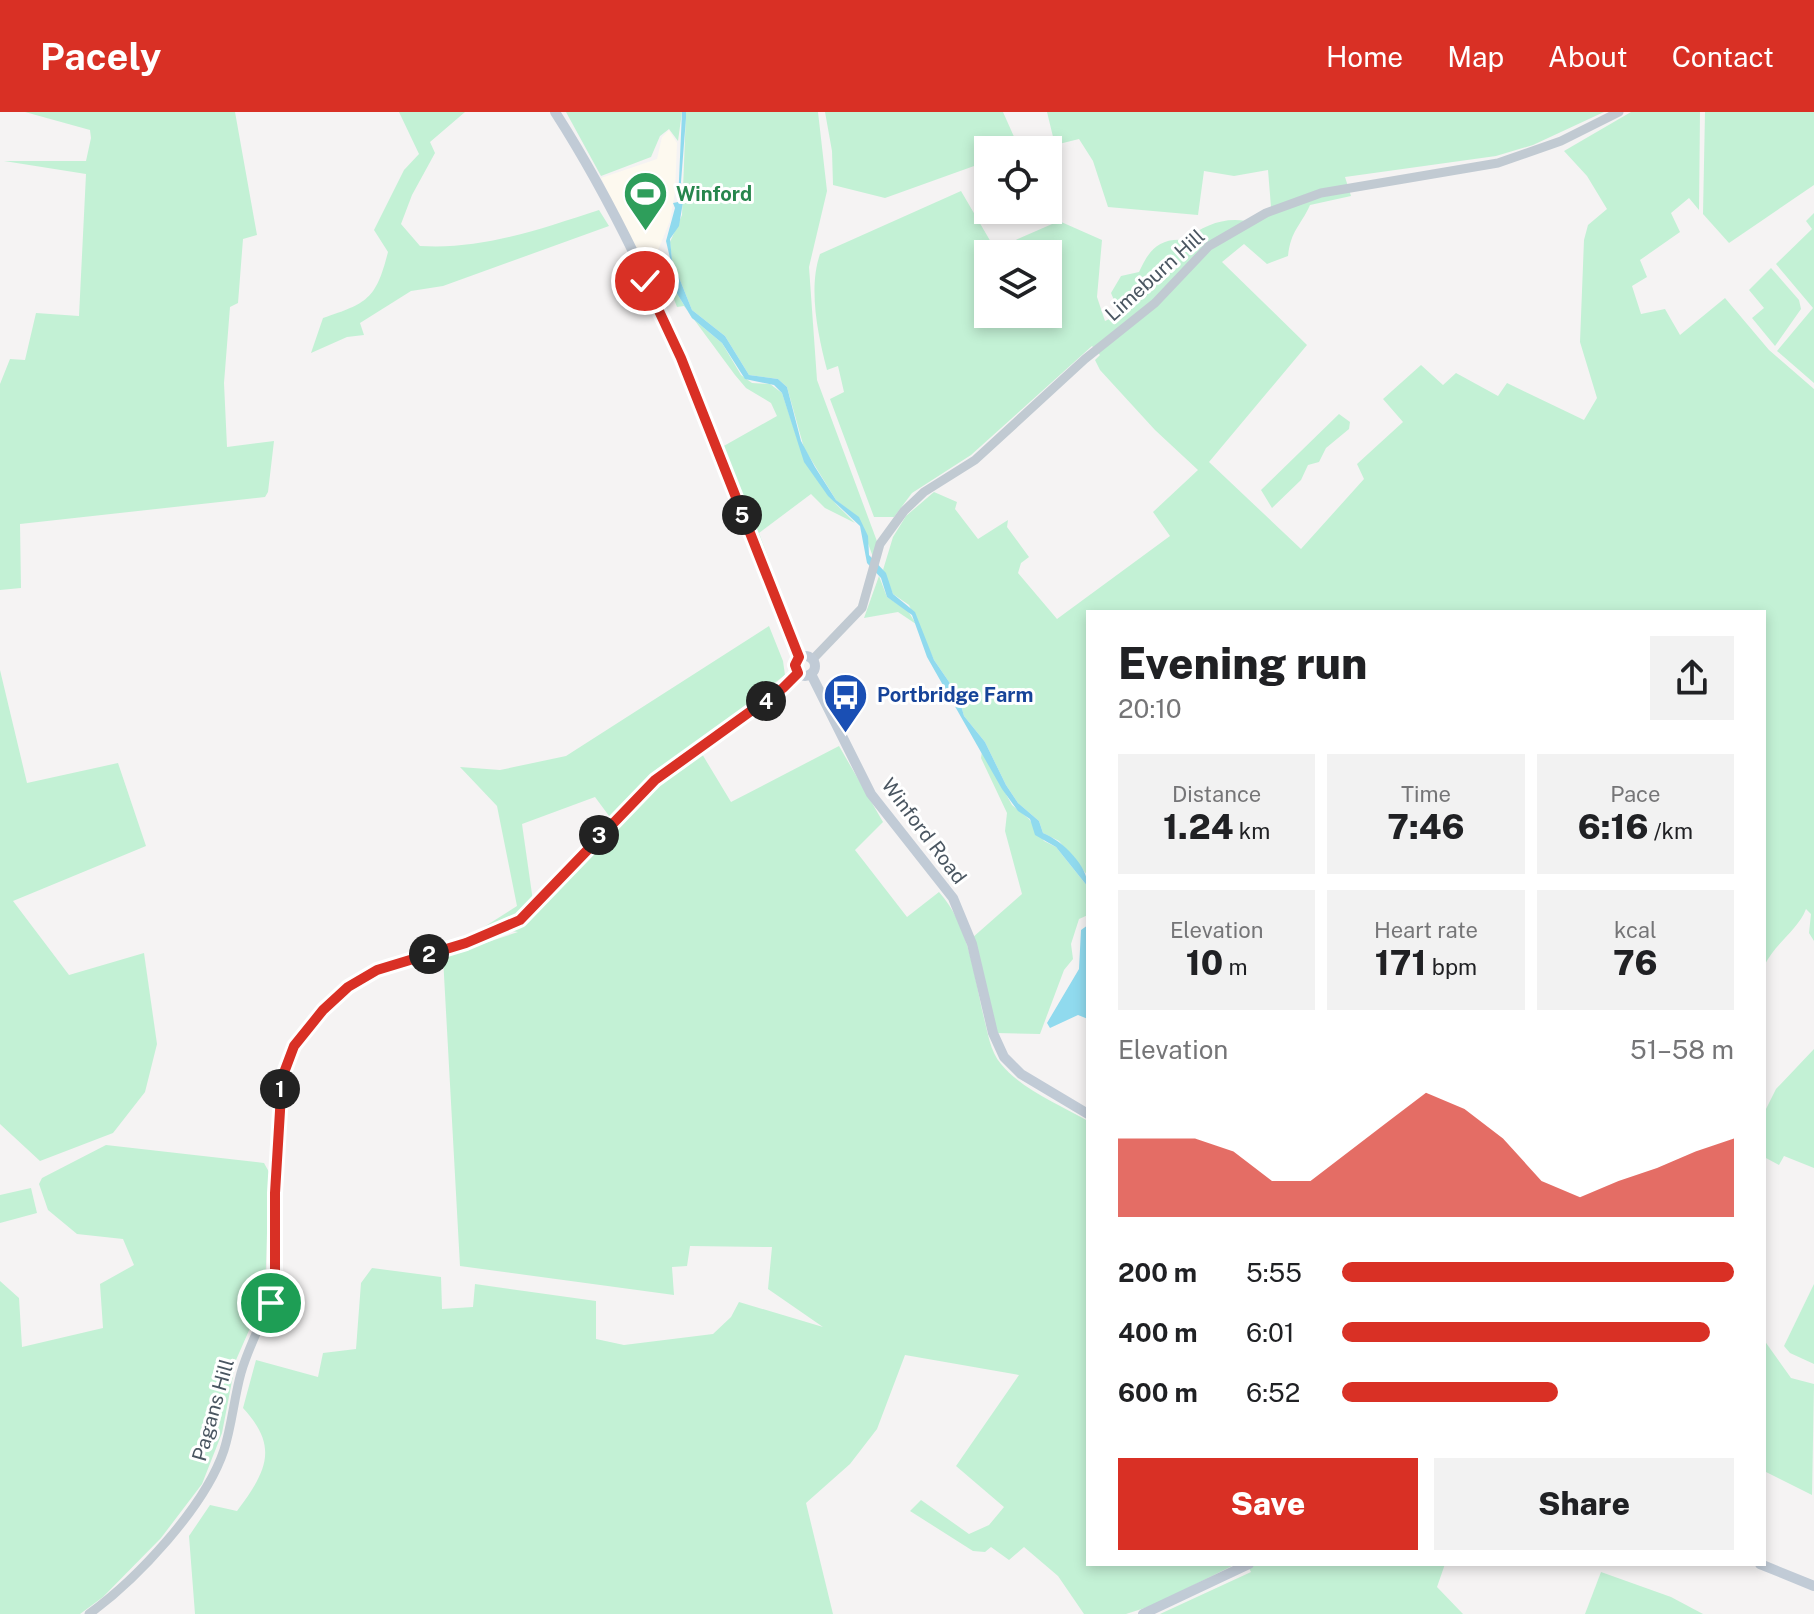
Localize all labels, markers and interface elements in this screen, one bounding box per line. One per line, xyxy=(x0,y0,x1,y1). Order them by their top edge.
text: Pacely xyxy=(40,34,161,79)
text: Home xyxy=(1326,40,1403,73)
text: Map xyxy=(1447,40,1504,73)
text: About xyxy=(1548,40,1628,73)
text: Contact xyxy=(1672,40,1774,73)
map controls xyxy=(974,136,1062,328)
button: locate xyxy=(974,136,1062,224)
sports icon: Winford xyxy=(621,170,669,233)
place label: Winford xyxy=(676,182,752,206)
street label: Limeburn Hill xyxy=(1100,224,1210,326)
button: layers xyxy=(974,240,1062,328)
pin xyxy=(611,247,679,315)
icon: check xyxy=(623,259,667,303)
pin: 5 xyxy=(722,495,762,535)
text: 5 xyxy=(735,502,749,528)
button: share xyxy=(1650,636,1734,720)
text: Evening run xyxy=(1118,637,1367,689)
bus stop icon: Portbridge Farm xyxy=(822,671,870,734)
pin: 4 xyxy=(746,681,786,721)
place label: Portbridge Farm xyxy=(877,683,1033,707)
text: 4 xyxy=(759,688,773,714)
text: 20:10 xyxy=(1118,693,1182,724)
street label: Winford Road xyxy=(876,773,972,889)
text: Distance xyxy=(1172,781,1261,807)
text: Time xyxy=(1401,781,1451,807)
text: Pace xyxy=(1610,781,1660,807)
text: 1.24 xyxy=(1163,807,1233,847)
text: 7:46 xyxy=(1387,807,1465,847)
text: 6:16 xyxy=(1578,807,1649,847)
pin: 3 xyxy=(579,815,619,855)
text: km xyxy=(1233,818,1270,844)
text: /km xyxy=(1649,818,1693,844)
text: 3 xyxy=(592,822,606,848)
text: Elevation xyxy=(1170,917,1263,943)
text: Heart rate xyxy=(1374,917,1478,943)
text: kcal xyxy=(1614,917,1657,943)
pin: 2 xyxy=(409,934,449,974)
text: 2 xyxy=(422,941,436,967)
text: 10 xyxy=(1186,943,1223,983)
text: 171 xyxy=(1375,943,1427,983)
text: 76 xyxy=(1613,943,1658,983)
text: m xyxy=(1223,954,1248,980)
text: bpm xyxy=(1427,954,1477,980)
text: Elevation xyxy=(1118,1034,1228,1065)
text: 51–58 m xyxy=(1630,1034,1734,1065)
pin: 1 xyxy=(260,1069,300,1109)
text: 1 xyxy=(275,1076,285,1102)
text: 200 m xyxy=(1118,1257,1197,1288)
text: 5:55 xyxy=(1246,1257,1302,1288)
pin xyxy=(237,1269,305,1337)
icon: arrive xyxy=(249,1281,293,1325)
text: 400 m xyxy=(1118,1317,1198,1348)
text: 6:01 xyxy=(1246,1317,1295,1348)
street label: Pagans Hill xyxy=(187,1356,239,1464)
text: 600 m xyxy=(1118,1377,1198,1408)
text: 6:52 xyxy=(1246,1377,1300,1408)
button: Save xyxy=(1118,1458,1418,1550)
button: Share xyxy=(1434,1458,1734,1550)

